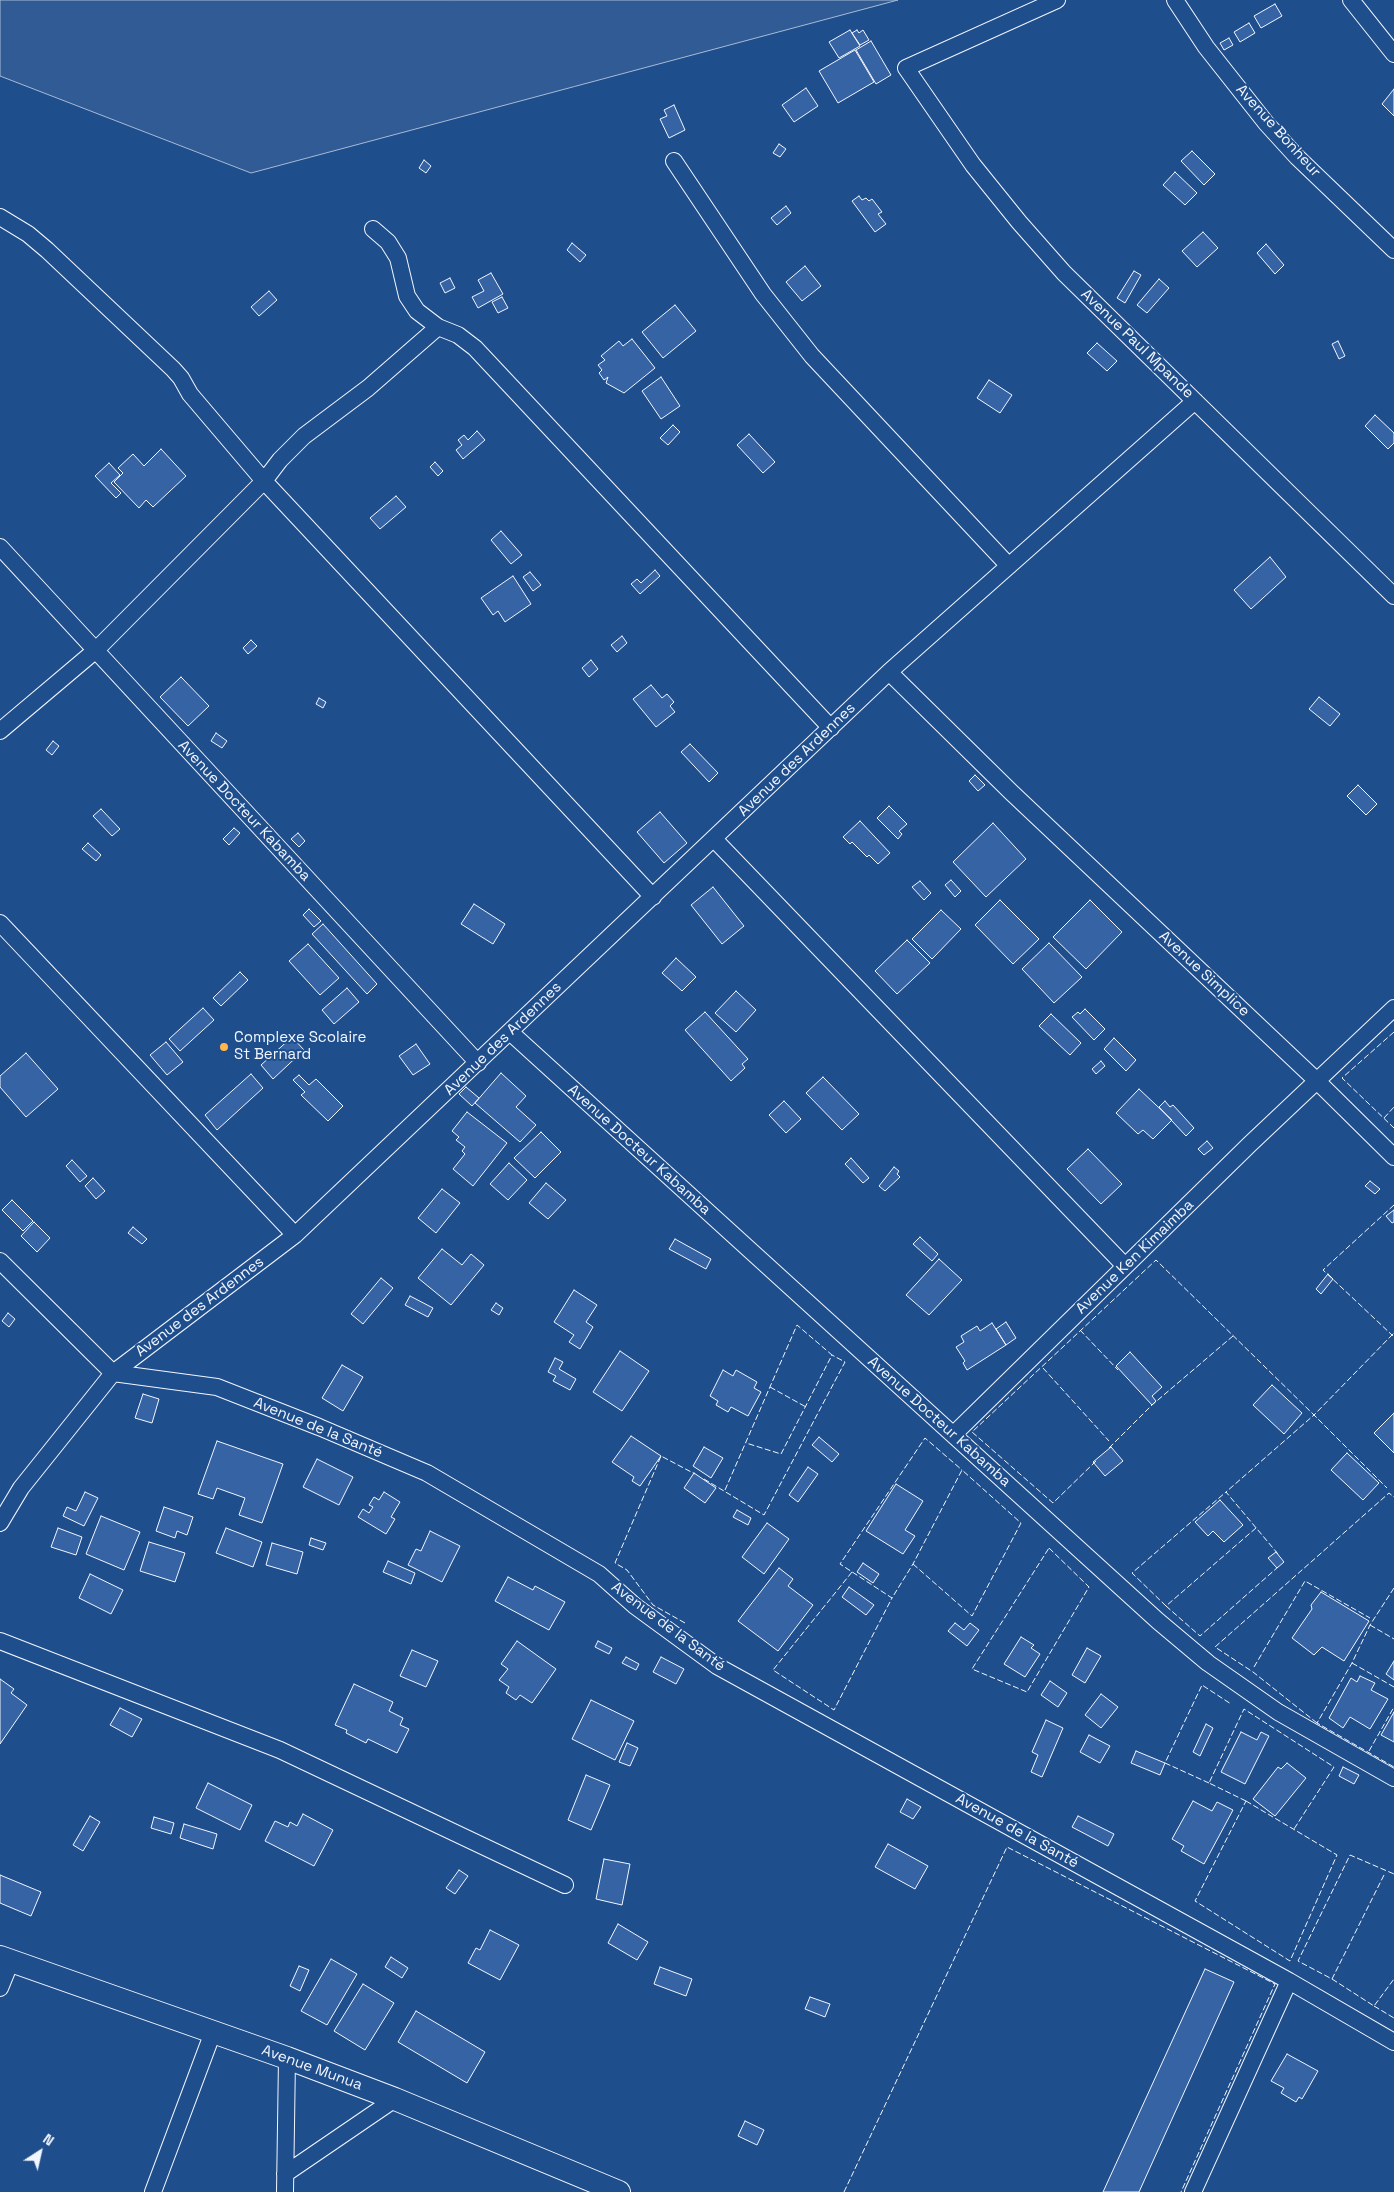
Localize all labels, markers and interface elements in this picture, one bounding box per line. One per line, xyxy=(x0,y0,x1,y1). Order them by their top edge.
street label: Avenue Bonheur xyxy=(1232,81,1324,181)
street label: Avenue Paul Mpande xyxy=(1077,285,1197,403)
street label: Avenue des Ardennes xyxy=(735,699,859,821)
street label: Avenue Docteur Kabamba xyxy=(174,737,314,885)
street label: Avenue Simplice xyxy=(1155,927,1253,1021)
street label: Avenue des Ardennes xyxy=(441,978,565,1100)
place label: Complexe Scolaire St Bernard xyxy=(234,1029,366,1064)
marker: Complexe Scolaire St Bernard xyxy=(218,1041,230,1053)
street label: Avenue Docteur Kabamba xyxy=(564,1081,714,1219)
street label: Avenue Ken Kimaimba xyxy=(1072,1196,1198,1318)
street label: Avenue des Ardennes xyxy=(132,1253,268,1361)
street label: Avenue Docteur Kabamba xyxy=(864,1353,1014,1491)
street label: Avenue de la Santé xyxy=(251,1394,385,1462)
street label: Avenue de la Santé xyxy=(608,1578,728,1676)
street label: Avenue de la Santé xyxy=(952,1790,1082,1872)
street label: Avenue Munua xyxy=(259,2041,365,2095)
north arrow xyxy=(15,2127,65,2177)
text: N xyxy=(40,2130,58,2150)

